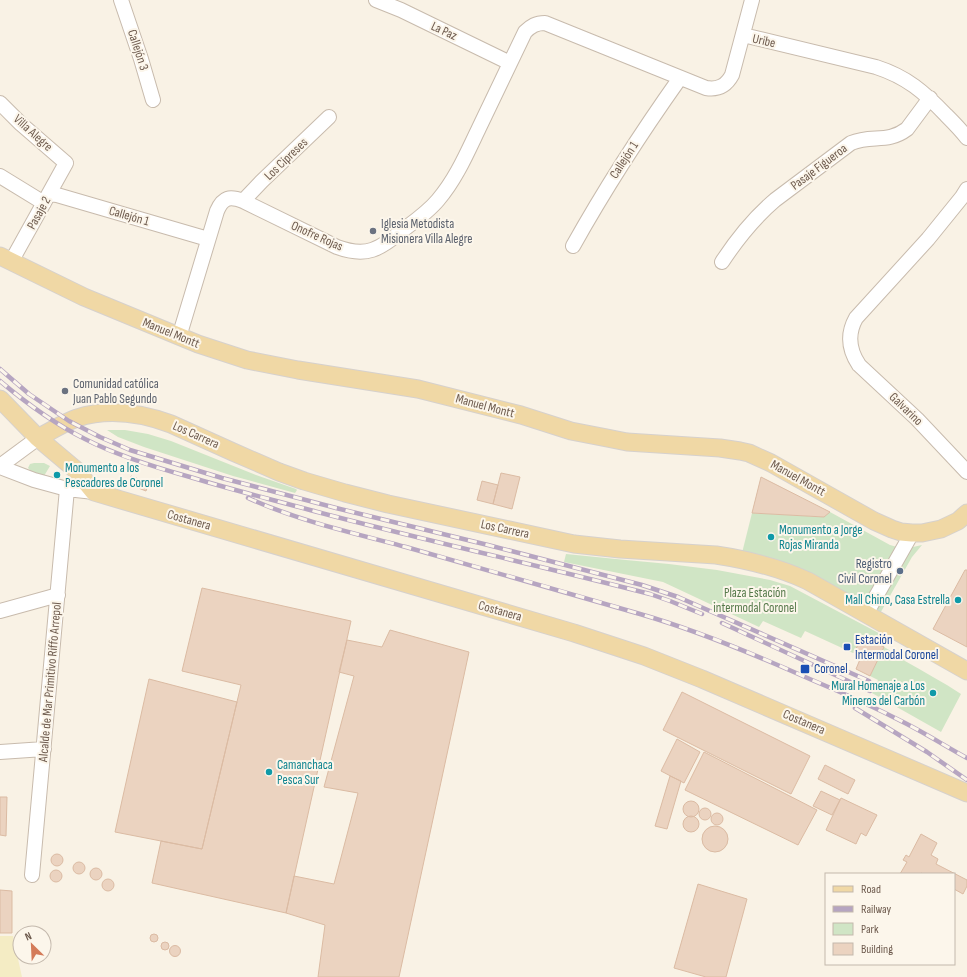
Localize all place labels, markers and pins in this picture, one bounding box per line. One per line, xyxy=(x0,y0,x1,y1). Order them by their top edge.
place label: Iglesia Metodista Misionera Villa Alegre xyxy=(381,216,473,247)
marker: Iglesia Metodista Misionera Villa Alegre xyxy=(368,226,378,236)
place label: Comunidad católica Juan Pablo Segundo xyxy=(72,376,159,407)
marker: Comunidad católica Juan Pablo Segundo xyxy=(60,386,70,396)
place label: Monumento a los Pescadores de Coronel xyxy=(65,460,163,491)
marker: Monumento a los Pescadores de Coronel xyxy=(52,470,62,480)
place label: Monumento a Jorge Rojas Miranda xyxy=(779,522,863,553)
marker: Monumento a Jorge Rojas Miranda xyxy=(766,532,776,542)
place label: Registro Civil Coronel xyxy=(838,556,892,587)
marker: Registro Civil Coronel xyxy=(895,566,905,576)
place label: Mall Chino, Casa Estrella xyxy=(845,592,950,608)
marker: Mall Chino, Casa Estrella xyxy=(953,595,963,605)
place label: Estación Intermodal Coronel xyxy=(855,632,938,663)
marker: Estación Intermodal Coronel xyxy=(842,642,852,652)
place label: Coronel xyxy=(814,661,848,677)
marker: Coronel xyxy=(799,663,811,675)
place label: Mural Homenaje a Los Mineros del Carbón xyxy=(831,678,925,709)
marker: Mural Homenaje a Los Mineros del Carbón xyxy=(928,688,938,698)
place label: Camanchaca Pesca Sur xyxy=(277,757,333,788)
marker: Camanchaca Pesca Sur xyxy=(264,767,274,777)

